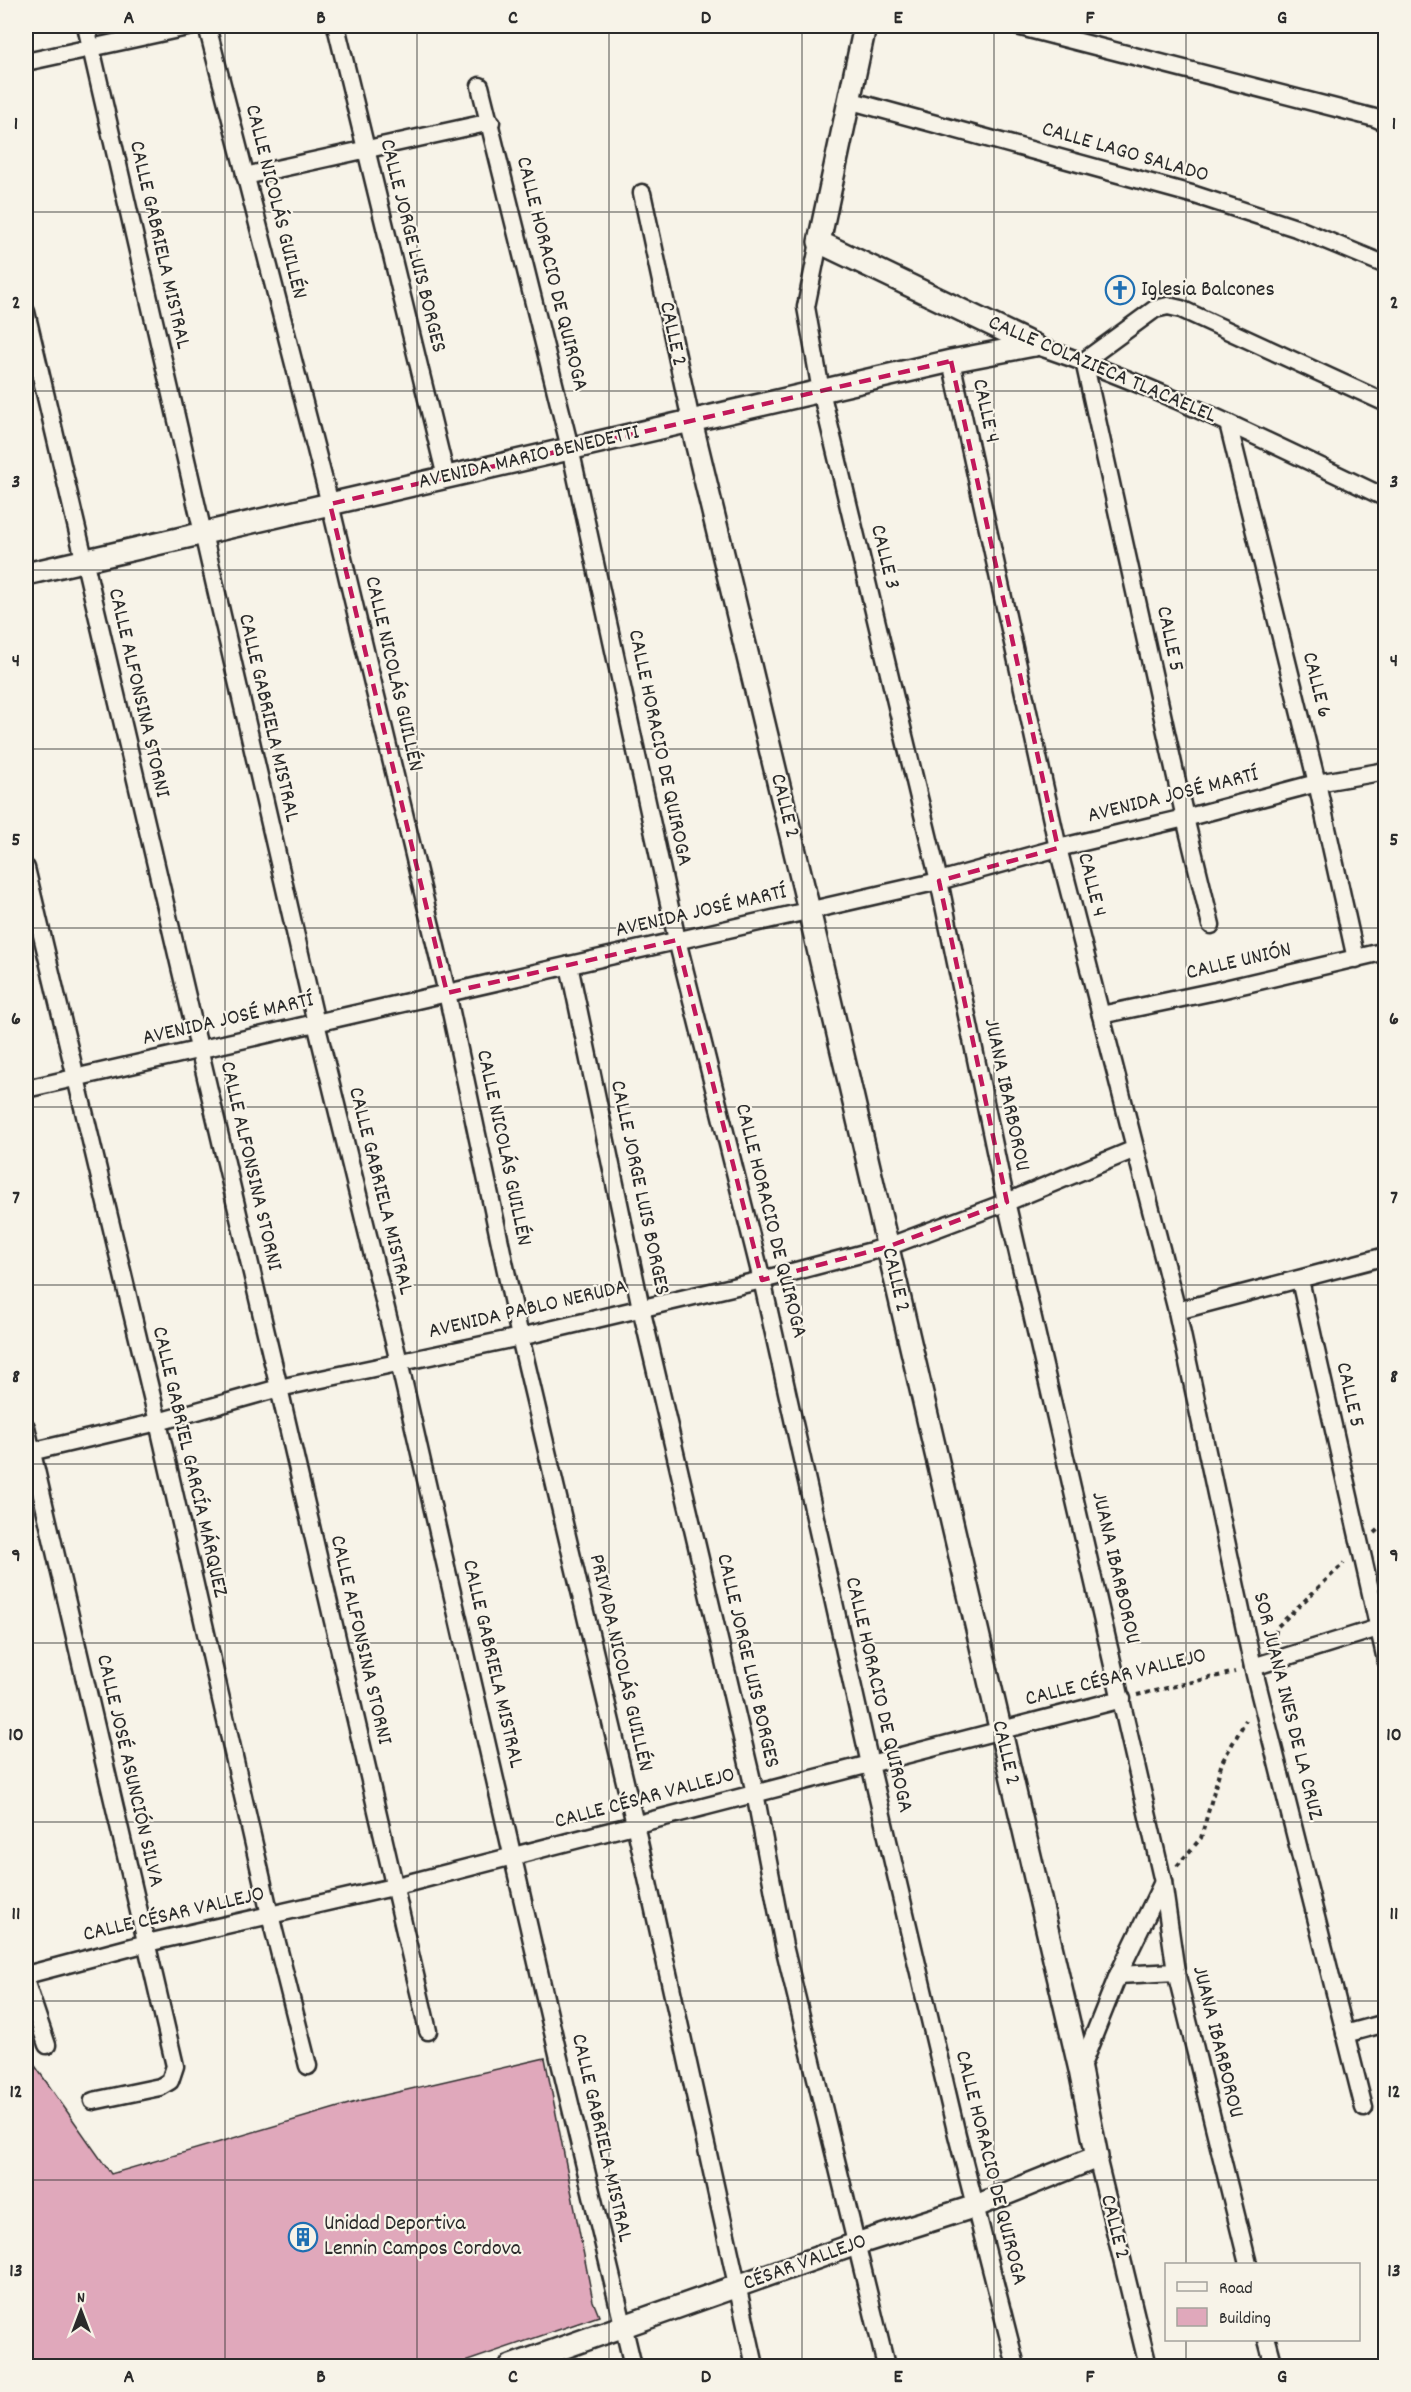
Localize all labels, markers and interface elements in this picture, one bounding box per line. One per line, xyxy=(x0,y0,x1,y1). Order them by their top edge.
text: A xyxy=(124,5,135,33)
text: B xyxy=(316,5,326,33)
text: C xyxy=(508,5,518,33)
text: D xyxy=(701,5,712,33)
text: E xyxy=(893,5,903,33)
text: F xyxy=(1086,5,1096,33)
text: G xyxy=(1277,5,1287,33)
street label: CALLE NICOLÁS GUILLÉN xyxy=(236,101,314,303)
text: 1 xyxy=(14,111,18,139)
text: 1 xyxy=(1392,111,1396,139)
street label: CALLE LAGO SALADO xyxy=(1038,114,1212,192)
street label: CALLE JORGE LUIS BORGES xyxy=(370,136,454,356)
street label: CALLE GABRIELA MISTRAL xyxy=(120,138,198,352)
street label: CALLE HORACIO DE QUIROGA xyxy=(507,153,595,395)
church icon: Iglesia Balcones xyxy=(1104,274,1136,306)
place label: Iglesia Balcones xyxy=(1141,275,1275,306)
text: 2 xyxy=(12,290,20,318)
text: 2 xyxy=(1390,290,1398,318)
street label: CALLE 2 xyxy=(650,299,694,369)
street label: CALLE COLAZIECA TLACAELEL xyxy=(983,308,1221,432)
street label: CALLE 4 xyxy=(963,376,1007,446)
street label: AVENIDA MARIO BENEDETTI xyxy=(416,417,643,499)
text: 3 xyxy=(12,469,20,497)
text: 3 xyxy=(1390,469,1398,497)
street label: CALLE 3 xyxy=(861,521,907,593)
street label: CALLE NICOLÁS GUILLÉN xyxy=(355,573,431,775)
street label: CALLE ALFONSINA STORNI xyxy=(99,585,177,801)
street label: CALLE 5 xyxy=(1147,603,1191,675)
street label: CALLE GABRIELA MISTRAL xyxy=(229,611,307,825)
street label: CALLE HORACIO DE QUIROGA xyxy=(619,627,699,869)
text: 4 xyxy=(12,648,20,676)
text: 4 xyxy=(1390,648,1398,676)
street label: CALLE 6 xyxy=(1293,649,1339,721)
street label: AVENIDA JOSÉ MARTÍ xyxy=(1085,760,1262,832)
street label: CALLE 2 xyxy=(761,770,807,842)
text: 5 xyxy=(11,827,21,855)
text: 5 xyxy=(1389,827,1399,855)
street label: CALLE 4 xyxy=(1068,850,1114,920)
street label: AVENIDA JOSÉ MARTÍ xyxy=(612,877,790,947)
street label: CALLE UNIÓN xyxy=(1183,935,1295,989)
street label: AVENIDA JOSÉ MARTÍ xyxy=(139,985,317,1055)
text: 6 xyxy=(11,1006,21,1034)
text: 6 xyxy=(1389,1006,1399,1034)
street label: JUANA IBARBOROU xyxy=(975,1016,1037,1174)
street label: CALLE NICOLÁS GUILLÉN xyxy=(467,1047,539,1249)
street label: CALLE ALFONSINA STORNI xyxy=(211,1058,289,1274)
street label: CALLE JORGE LUIS BORGES xyxy=(601,1078,677,1298)
street label: CALLE GABRIELA MISTRAL xyxy=(339,1084,421,1298)
street label: CALLE HORACIO DE QUIROGA xyxy=(726,1100,814,1342)
text: 7 xyxy=(12,1185,20,1213)
text: 7 xyxy=(1390,1185,1398,1213)
street label: CALLE 2 xyxy=(873,1245,917,1315)
street label: AVENIDA PABLO NERUDA xyxy=(425,1272,631,1348)
street label: CALLE GABRIEL GARCÍA MÁRQUEZ xyxy=(143,1324,235,1601)
street label: CALLE 5 xyxy=(1326,1359,1372,1431)
text: 8 xyxy=(12,1364,20,1392)
text: 8 xyxy=(1390,1364,1398,1392)
street label: JUANA IBARBOROU xyxy=(1082,1489,1148,1647)
street label: CALLE ALFONSINA STORNI xyxy=(321,1532,399,1748)
text: 9 xyxy=(11,1543,21,1571)
text: 9 xyxy=(1389,1543,1399,1571)
street label: PRIVADA NICOLÁS GUILLÉN xyxy=(580,1551,660,1775)
street label: CALLE JORGE LUIS BORGES xyxy=(707,1551,787,1771)
street label: CALLE GABRIELA MISTRAL xyxy=(453,1557,531,1771)
street label: CALLE HORACIO DE QUIROGA xyxy=(836,1574,920,1816)
street label: SOR JUANA INES DE LA CRUZ xyxy=(1244,1589,1330,1823)
street label: CALLE CÉSAR VALLEJO xyxy=(1022,1641,1210,1715)
street label: CALLE JOSÉ ASUNCIÓN SILVA xyxy=(87,1651,171,1891)
street label: CALLE 2 xyxy=(983,1718,1027,1788)
text: 10 xyxy=(8,1722,24,1750)
text: 10 xyxy=(1386,1722,1402,1750)
street label: CALLE CÉSAR VALLEJO xyxy=(551,1760,739,1838)
street label: CALLE CÉSAR VALLEJO xyxy=(80,1879,268,1951)
text: 11 xyxy=(12,1901,20,1929)
text: 11 xyxy=(1390,1901,1398,1929)
street label: JUANA IBARBOROU xyxy=(1183,1963,1251,2121)
street label: CALLE GABRIELA MISTRAL xyxy=(562,2031,640,2245)
street label: CALLE HORACIO DE QUIROGA xyxy=(946,2047,1034,2289)
text: 12 xyxy=(9,2079,23,2107)
text: 12 xyxy=(1387,2079,1401,2107)
street label: CALLE 2 xyxy=(1091,2191,1137,2263)
place label: Unidad Deportiva Lennin Campos Cordova xyxy=(324,2209,522,2265)
building icon: Unidad Deportiva Lennin Campos Cordova xyxy=(287,2221,319,2253)
street label: CÉSAR VALLEJO xyxy=(739,2226,871,2300)
text: 13 xyxy=(9,2258,23,2286)
text: 13 xyxy=(1387,2258,1401,2286)
legend xyxy=(1165,2263,1360,2341)
text: Road xyxy=(1219,2277,1253,2302)
north arrow xyxy=(51,2281,111,2341)
text: N xyxy=(77,2287,85,2310)
text: Building xyxy=(1219,2307,1271,2332)
text: A xyxy=(124,2364,135,2392)
text: B xyxy=(316,2364,326,2392)
text: C xyxy=(508,2364,518,2392)
text: D xyxy=(701,2364,712,2392)
text: E xyxy=(893,2364,903,2392)
text: F xyxy=(1086,2364,1096,2392)
text: G xyxy=(1277,2364,1287,2392)

